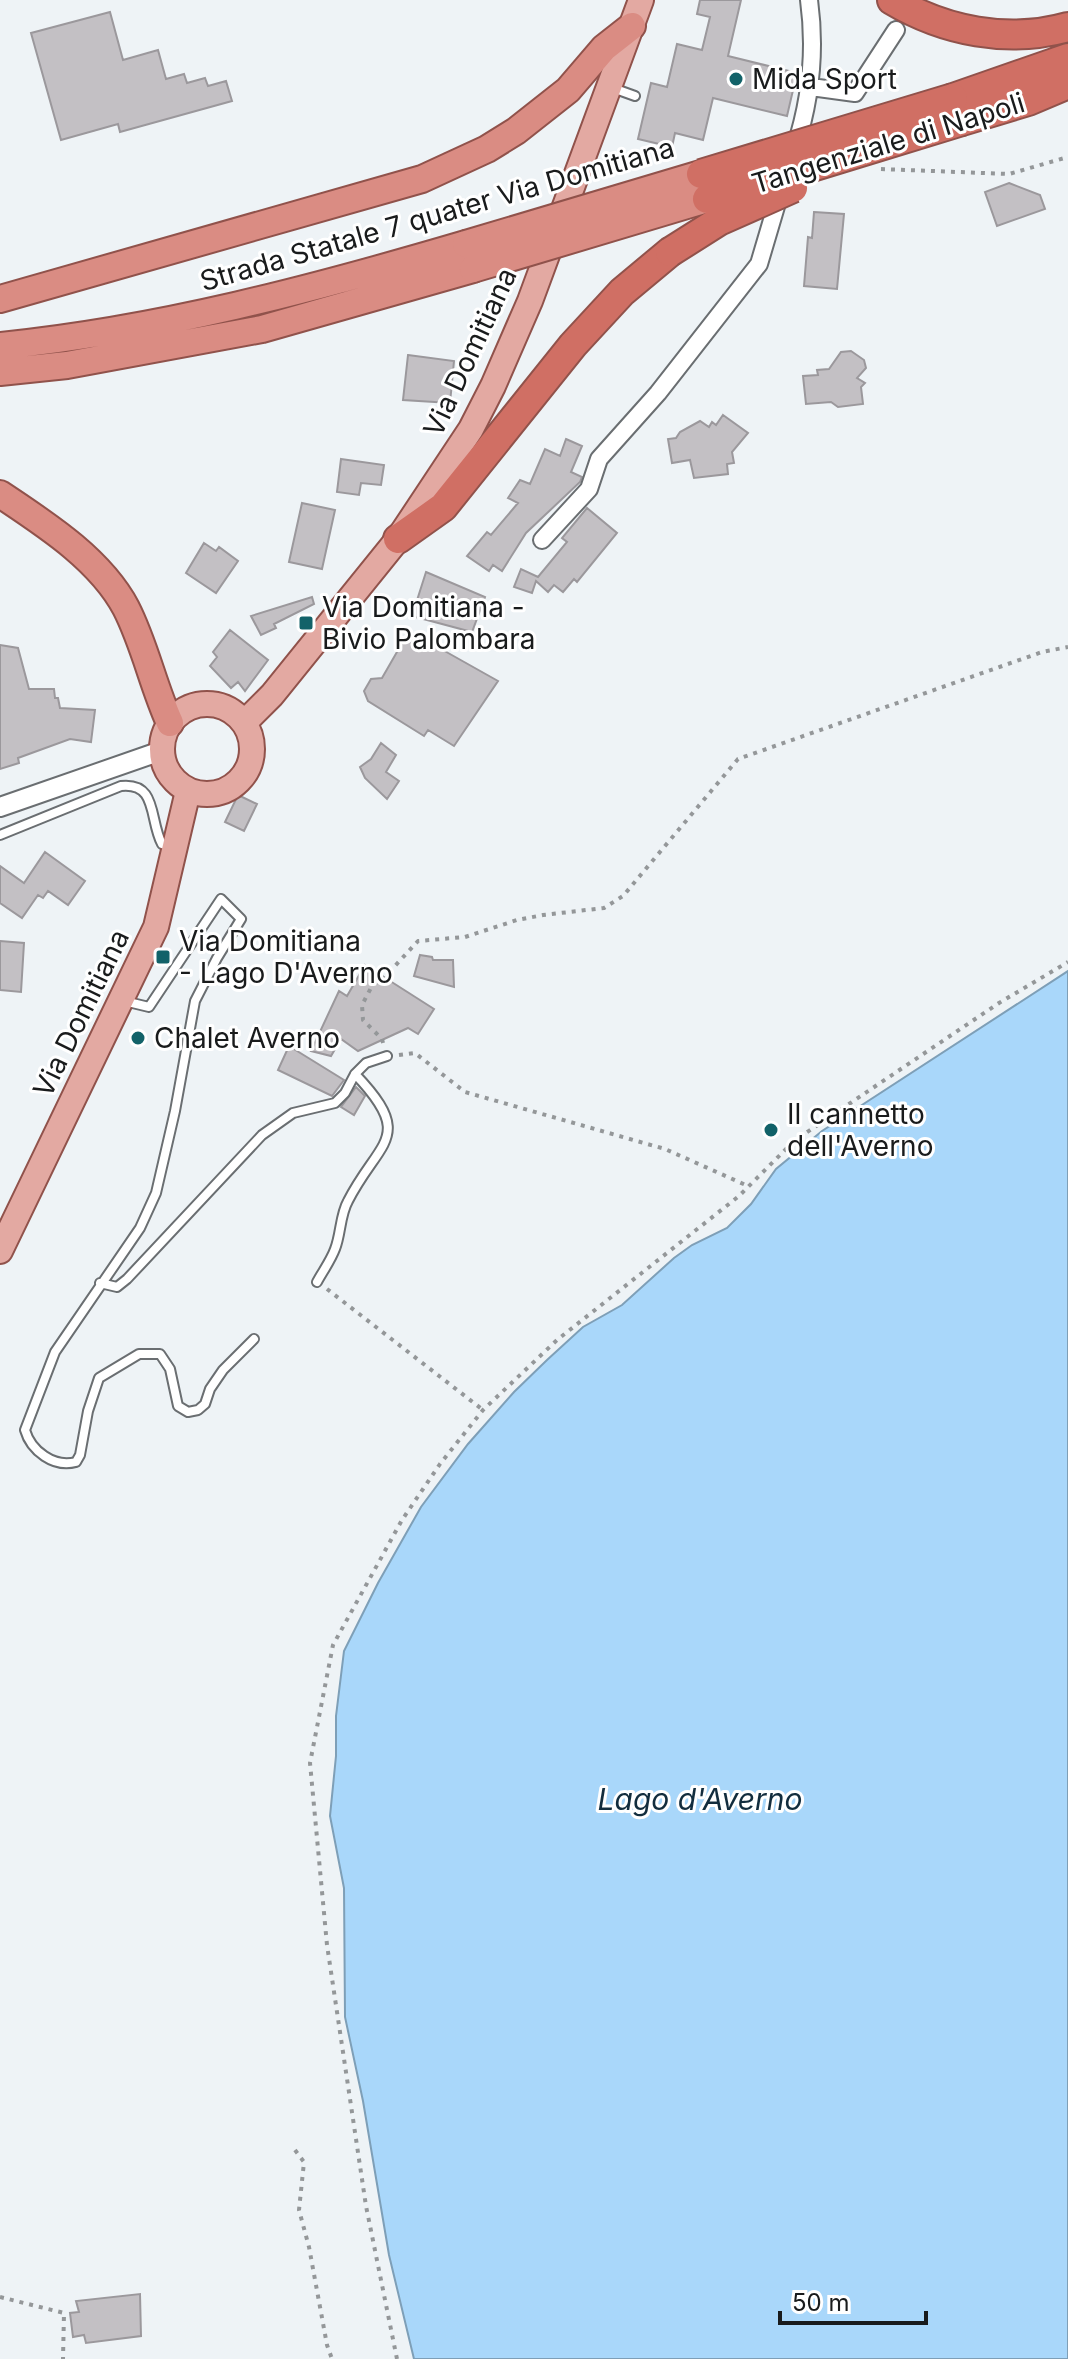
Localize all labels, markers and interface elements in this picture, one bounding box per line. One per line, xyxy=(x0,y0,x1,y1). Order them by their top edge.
place label: Mida Sport xyxy=(752,62,897,96)
marker: Mida Sport xyxy=(727,70,745,88)
street label: Tangenziale di Napoli xyxy=(748,85,1028,201)
street label: Strada Statale 7 quater Via Domitiana xyxy=(196,130,678,298)
street label: Via Domitiana xyxy=(416,262,524,442)
place label: Via Domitiana - Bivio Palombara xyxy=(322,590,535,656)
marker: Via Domitiana - Bivio Palombara xyxy=(297,614,315,632)
street label: Via Domitiana xyxy=(26,924,136,1102)
place label: Via Domitiana - Lago D'Averno xyxy=(179,924,393,990)
marker: Via Domitiana - Lago D'Averno xyxy=(154,948,172,966)
place label: Chalet Averno xyxy=(154,1021,340,1055)
marker: Chalet Averno xyxy=(129,1029,147,1047)
place label: Il cannetto dell'Averno xyxy=(787,1097,933,1163)
marker: Il cannetto dell'Averno xyxy=(762,1121,780,1139)
water label: Lago d'Averno xyxy=(598,1781,802,1817)
scale bar xyxy=(780,2275,926,2325)
text: 50 m xyxy=(792,2288,850,2317)

